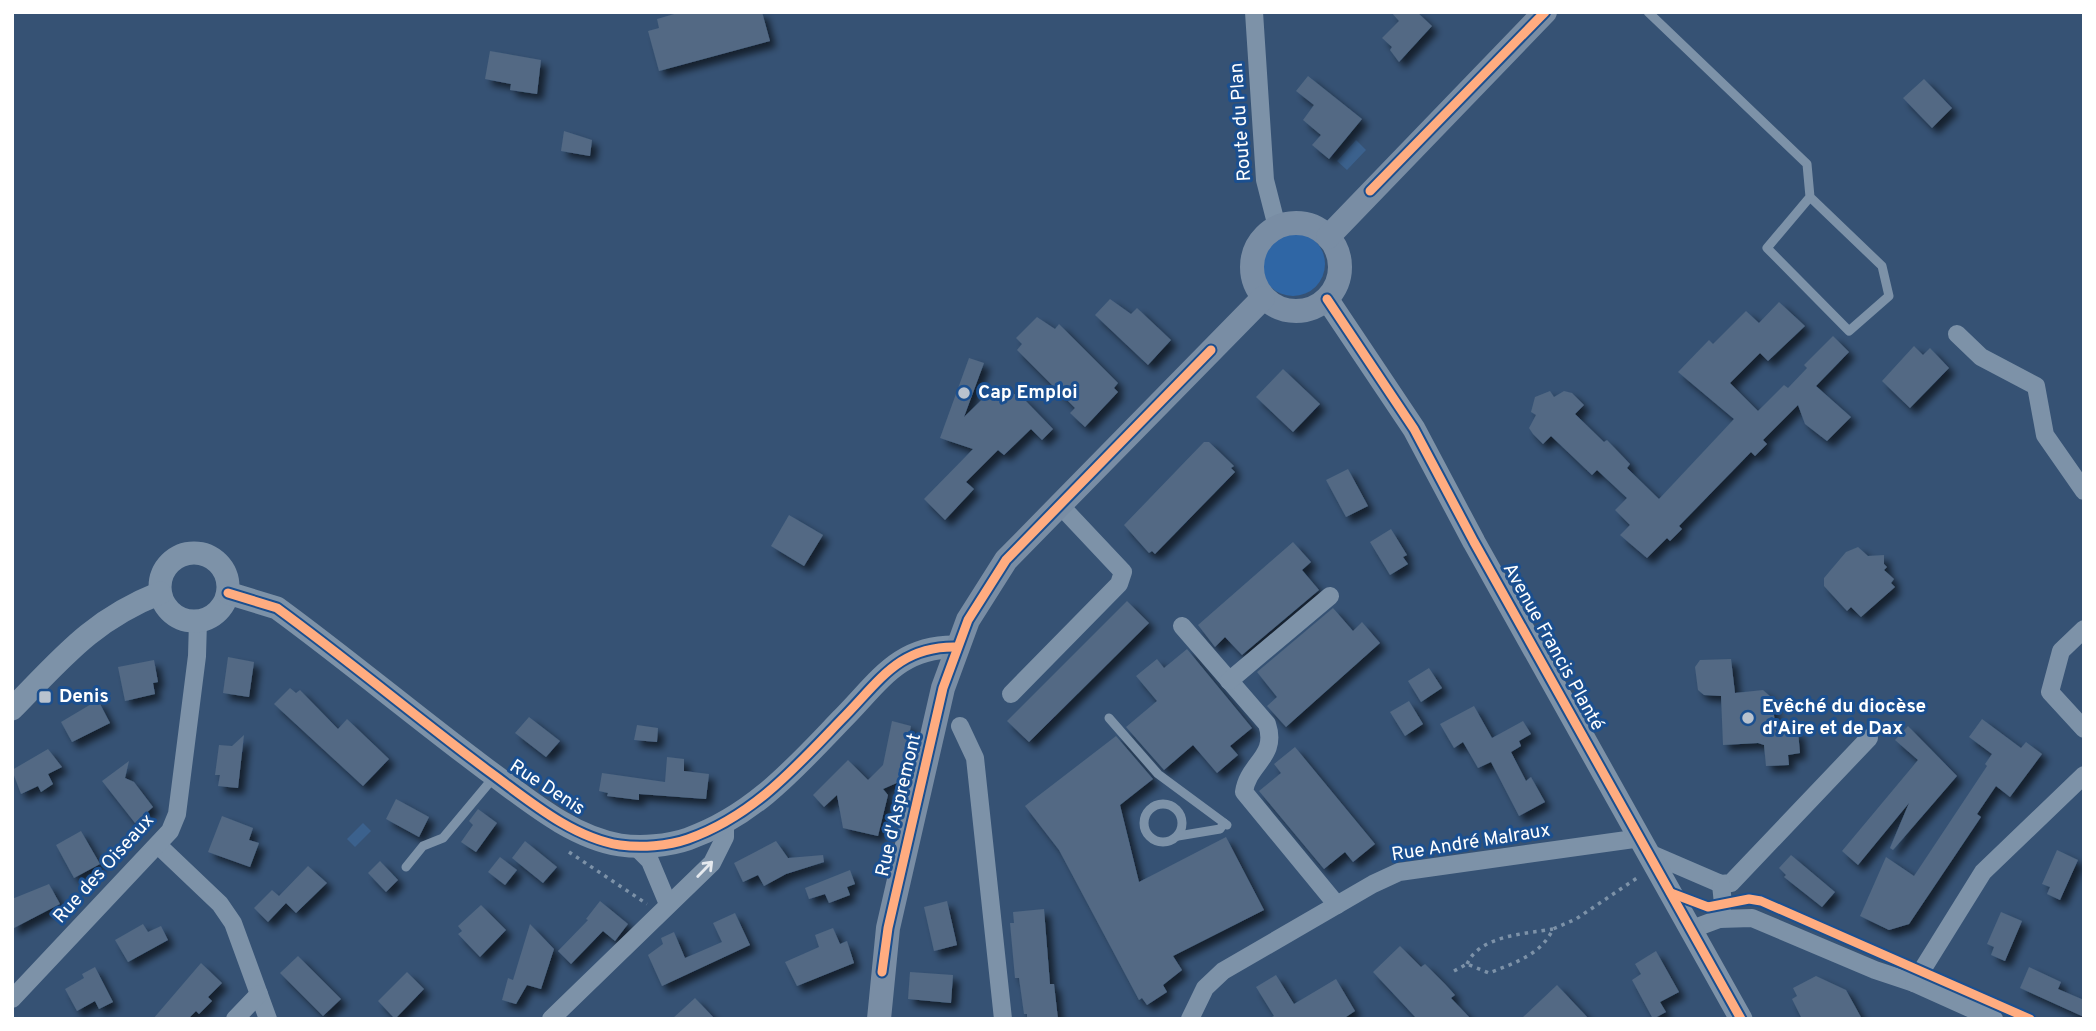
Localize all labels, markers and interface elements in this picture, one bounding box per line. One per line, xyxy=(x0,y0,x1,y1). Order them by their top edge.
street label: Route du Plan xyxy=(1225,62,1257,182)
place label: Cap Emploi xyxy=(978,381,1078,405)
marker: Cap Emploi xyxy=(956,385,972,401)
street label: Avenue Francis Planté xyxy=(1497,559,1609,735)
place label: Denis xyxy=(59,685,109,709)
marker: Denis xyxy=(37,689,53,705)
place label: Evêché du diocèse d'Aire et de Dax xyxy=(1762,695,1926,741)
marker: Evêché du diocèse d'Aire et de Dax xyxy=(1740,710,1756,726)
street label: Rue d'Aspremont xyxy=(871,731,927,879)
street label: Rue Denis xyxy=(505,755,589,821)
street label: Rue des Oiseaux xyxy=(48,809,160,929)
street label: Rue André Malraux xyxy=(1390,819,1552,867)
one-way arrow xyxy=(696,860,713,877)

